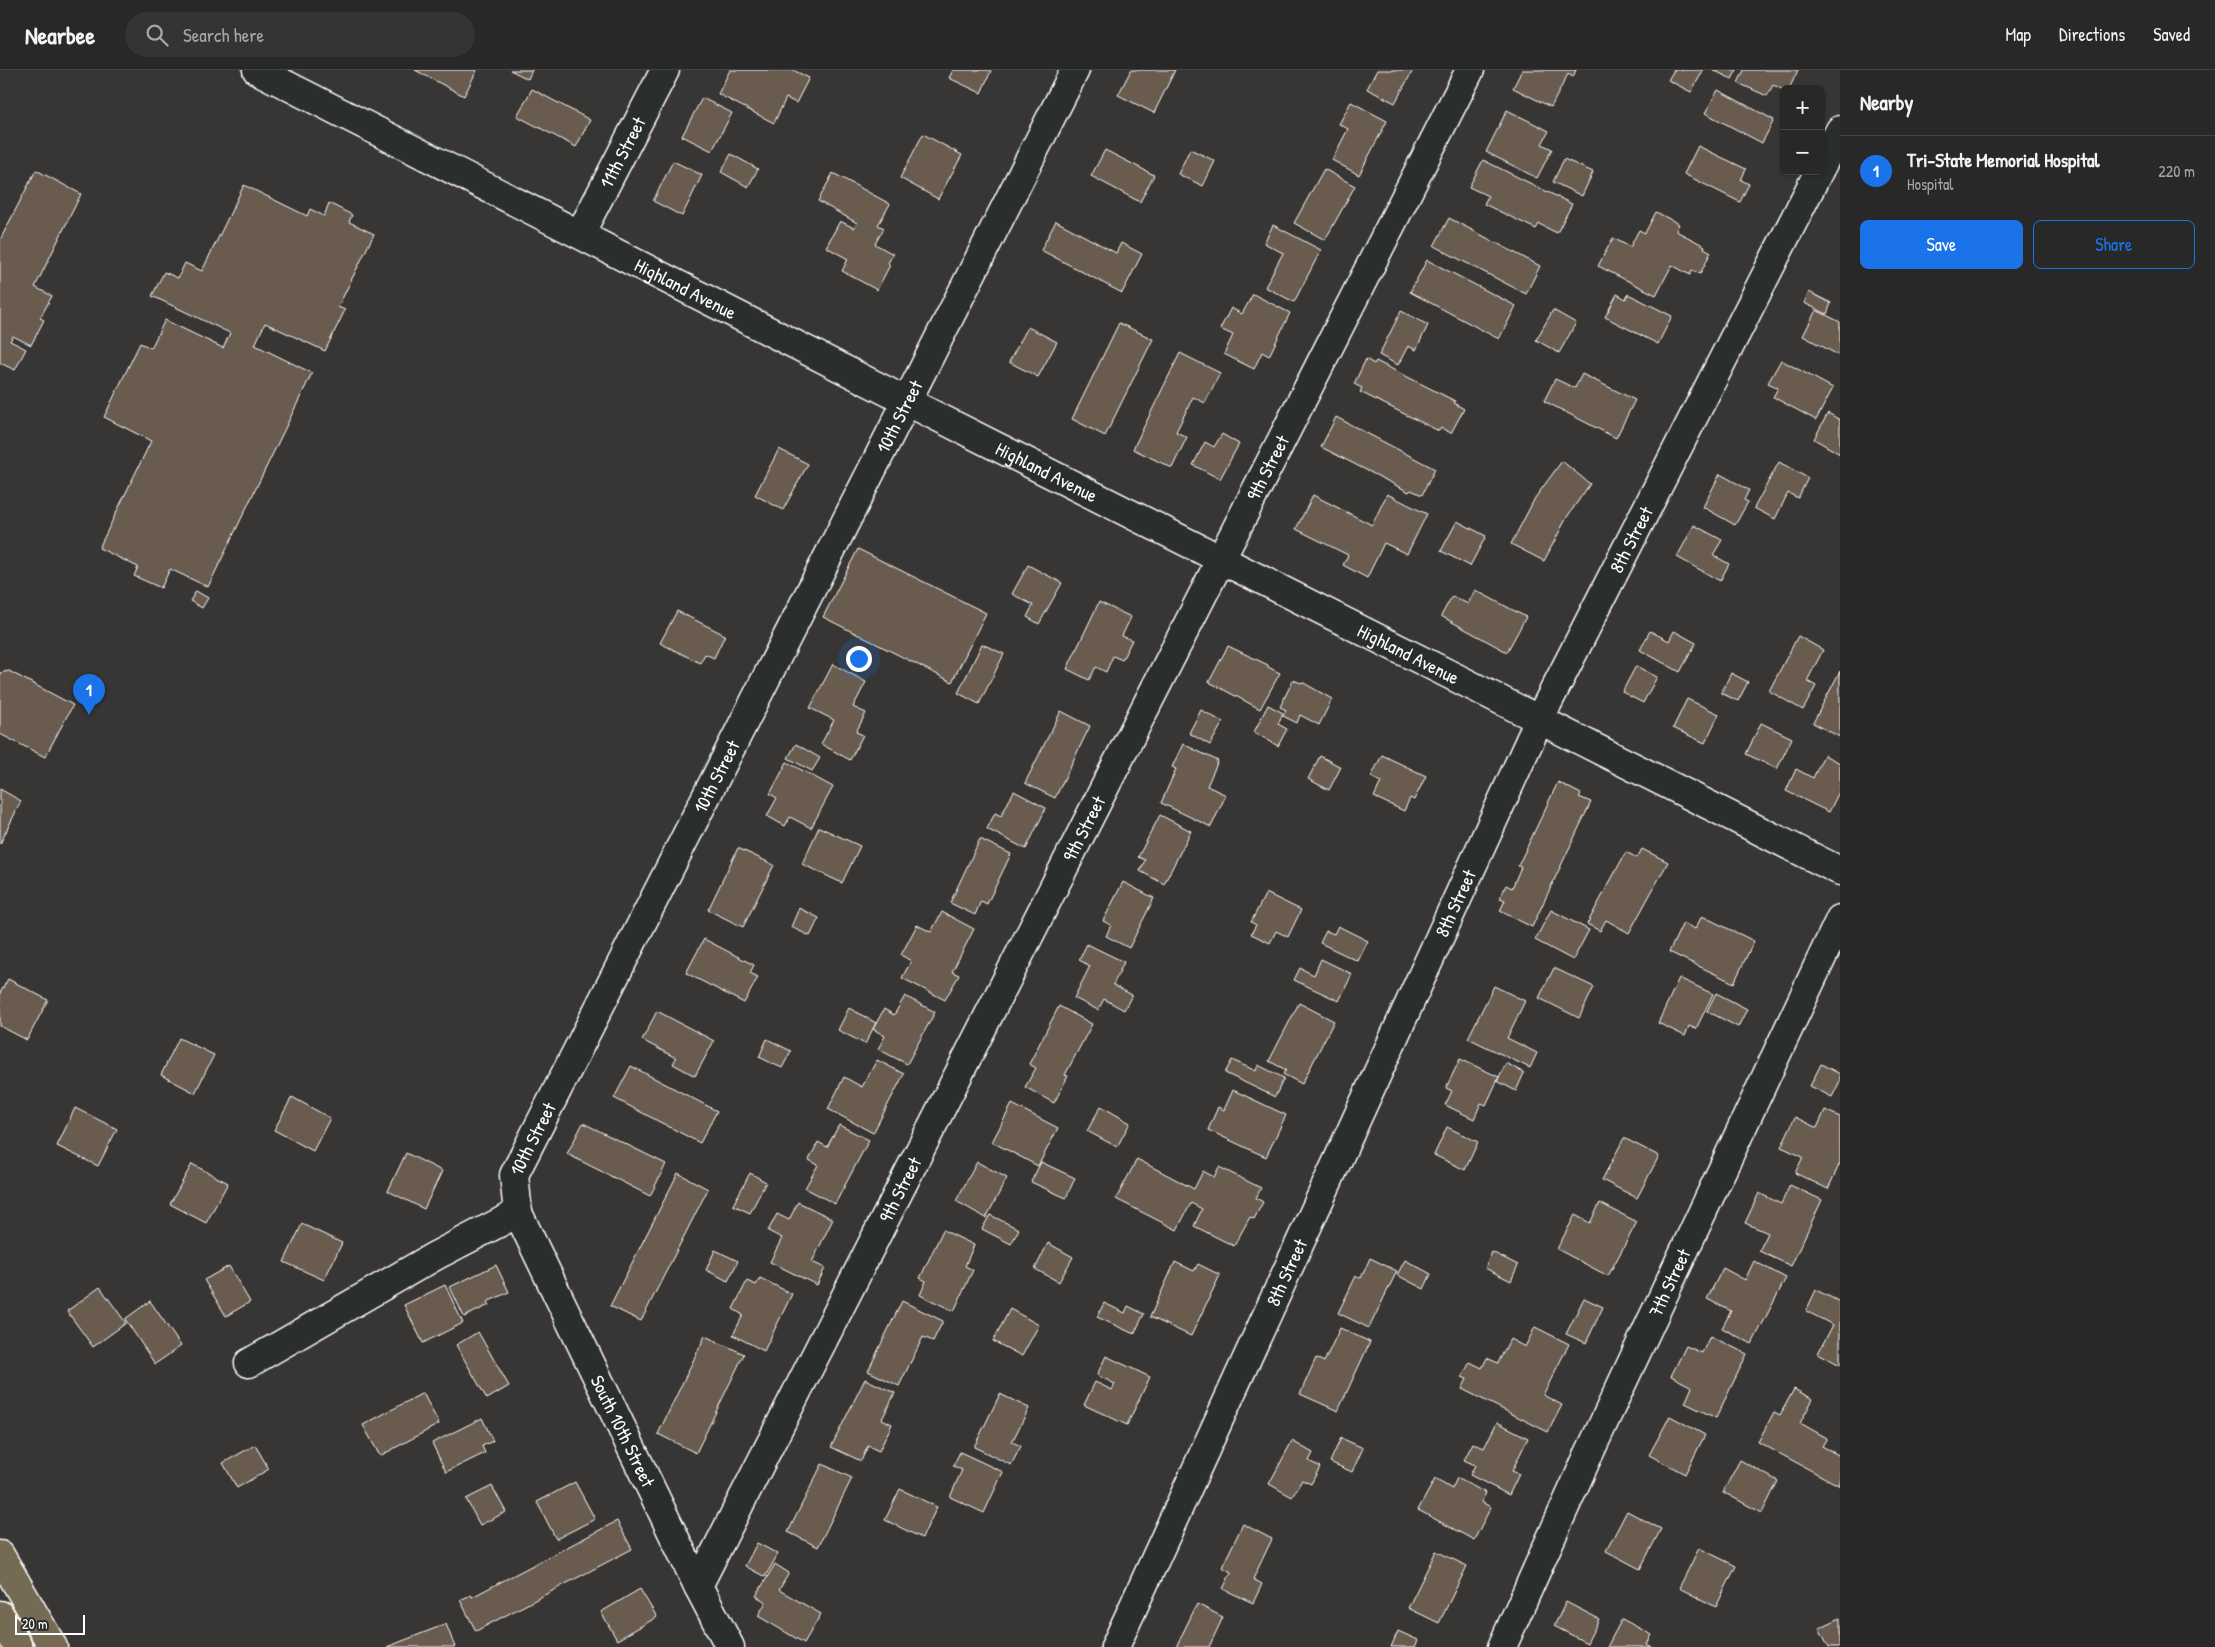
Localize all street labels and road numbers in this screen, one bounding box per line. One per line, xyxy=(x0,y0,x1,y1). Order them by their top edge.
street label: 11th Street xyxy=(593,112,652,192)
street label: Highland Avenue xyxy=(630,252,741,325)
street label: 10th Street xyxy=(870,375,929,457)
street label: 9th Street xyxy=(1240,430,1295,505)
street label: Highland Avenue xyxy=(991,435,1102,508)
street label: 8th Street xyxy=(1603,501,1659,577)
street label: Highland Avenue xyxy=(1353,617,1464,691)
street label: 10th Street xyxy=(687,735,746,818)
street label: 9th Street xyxy=(1056,791,1111,866)
street label: 8th Street xyxy=(1429,865,1482,941)
street label: 10th Street xyxy=(503,1097,562,1180)
street label: 9th Street xyxy=(872,1152,928,1227)
street label: 8th Street xyxy=(1260,1234,1313,1310)
street label: 7th Street xyxy=(1642,1244,1697,1321)
street label: South 10th Street xyxy=(585,1371,661,1492)

